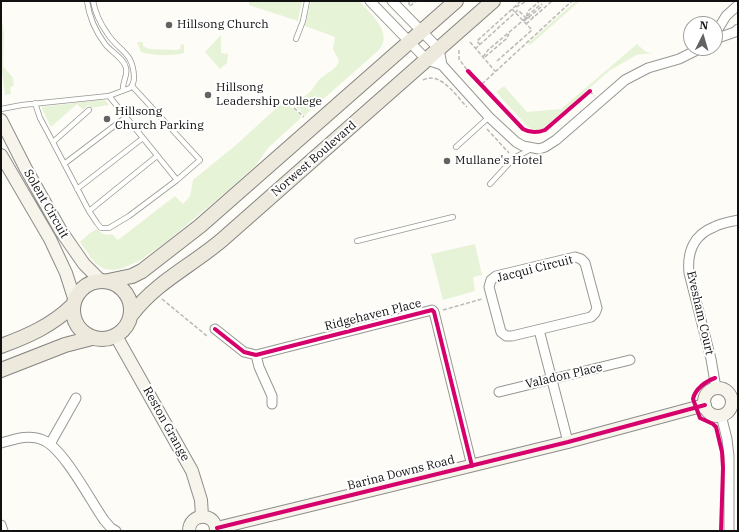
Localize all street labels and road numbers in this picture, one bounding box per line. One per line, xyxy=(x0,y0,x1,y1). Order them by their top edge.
street label: Norwest Boulevard xyxy=(269,118,359,200)
street label: Solent Circuit xyxy=(20,167,72,241)
street label: Jacqui Circuit xyxy=(496,253,574,285)
street label: Evesham Court xyxy=(683,269,717,357)
street label: Ridgehaven Place xyxy=(323,296,423,334)
street label: Valadon Place xyxy=(524,360,604,392)
street label: Reston Grange xyxy=(140,384,192,464)
street label: Barina Downs Road xyxy=(346,453,456,493)

